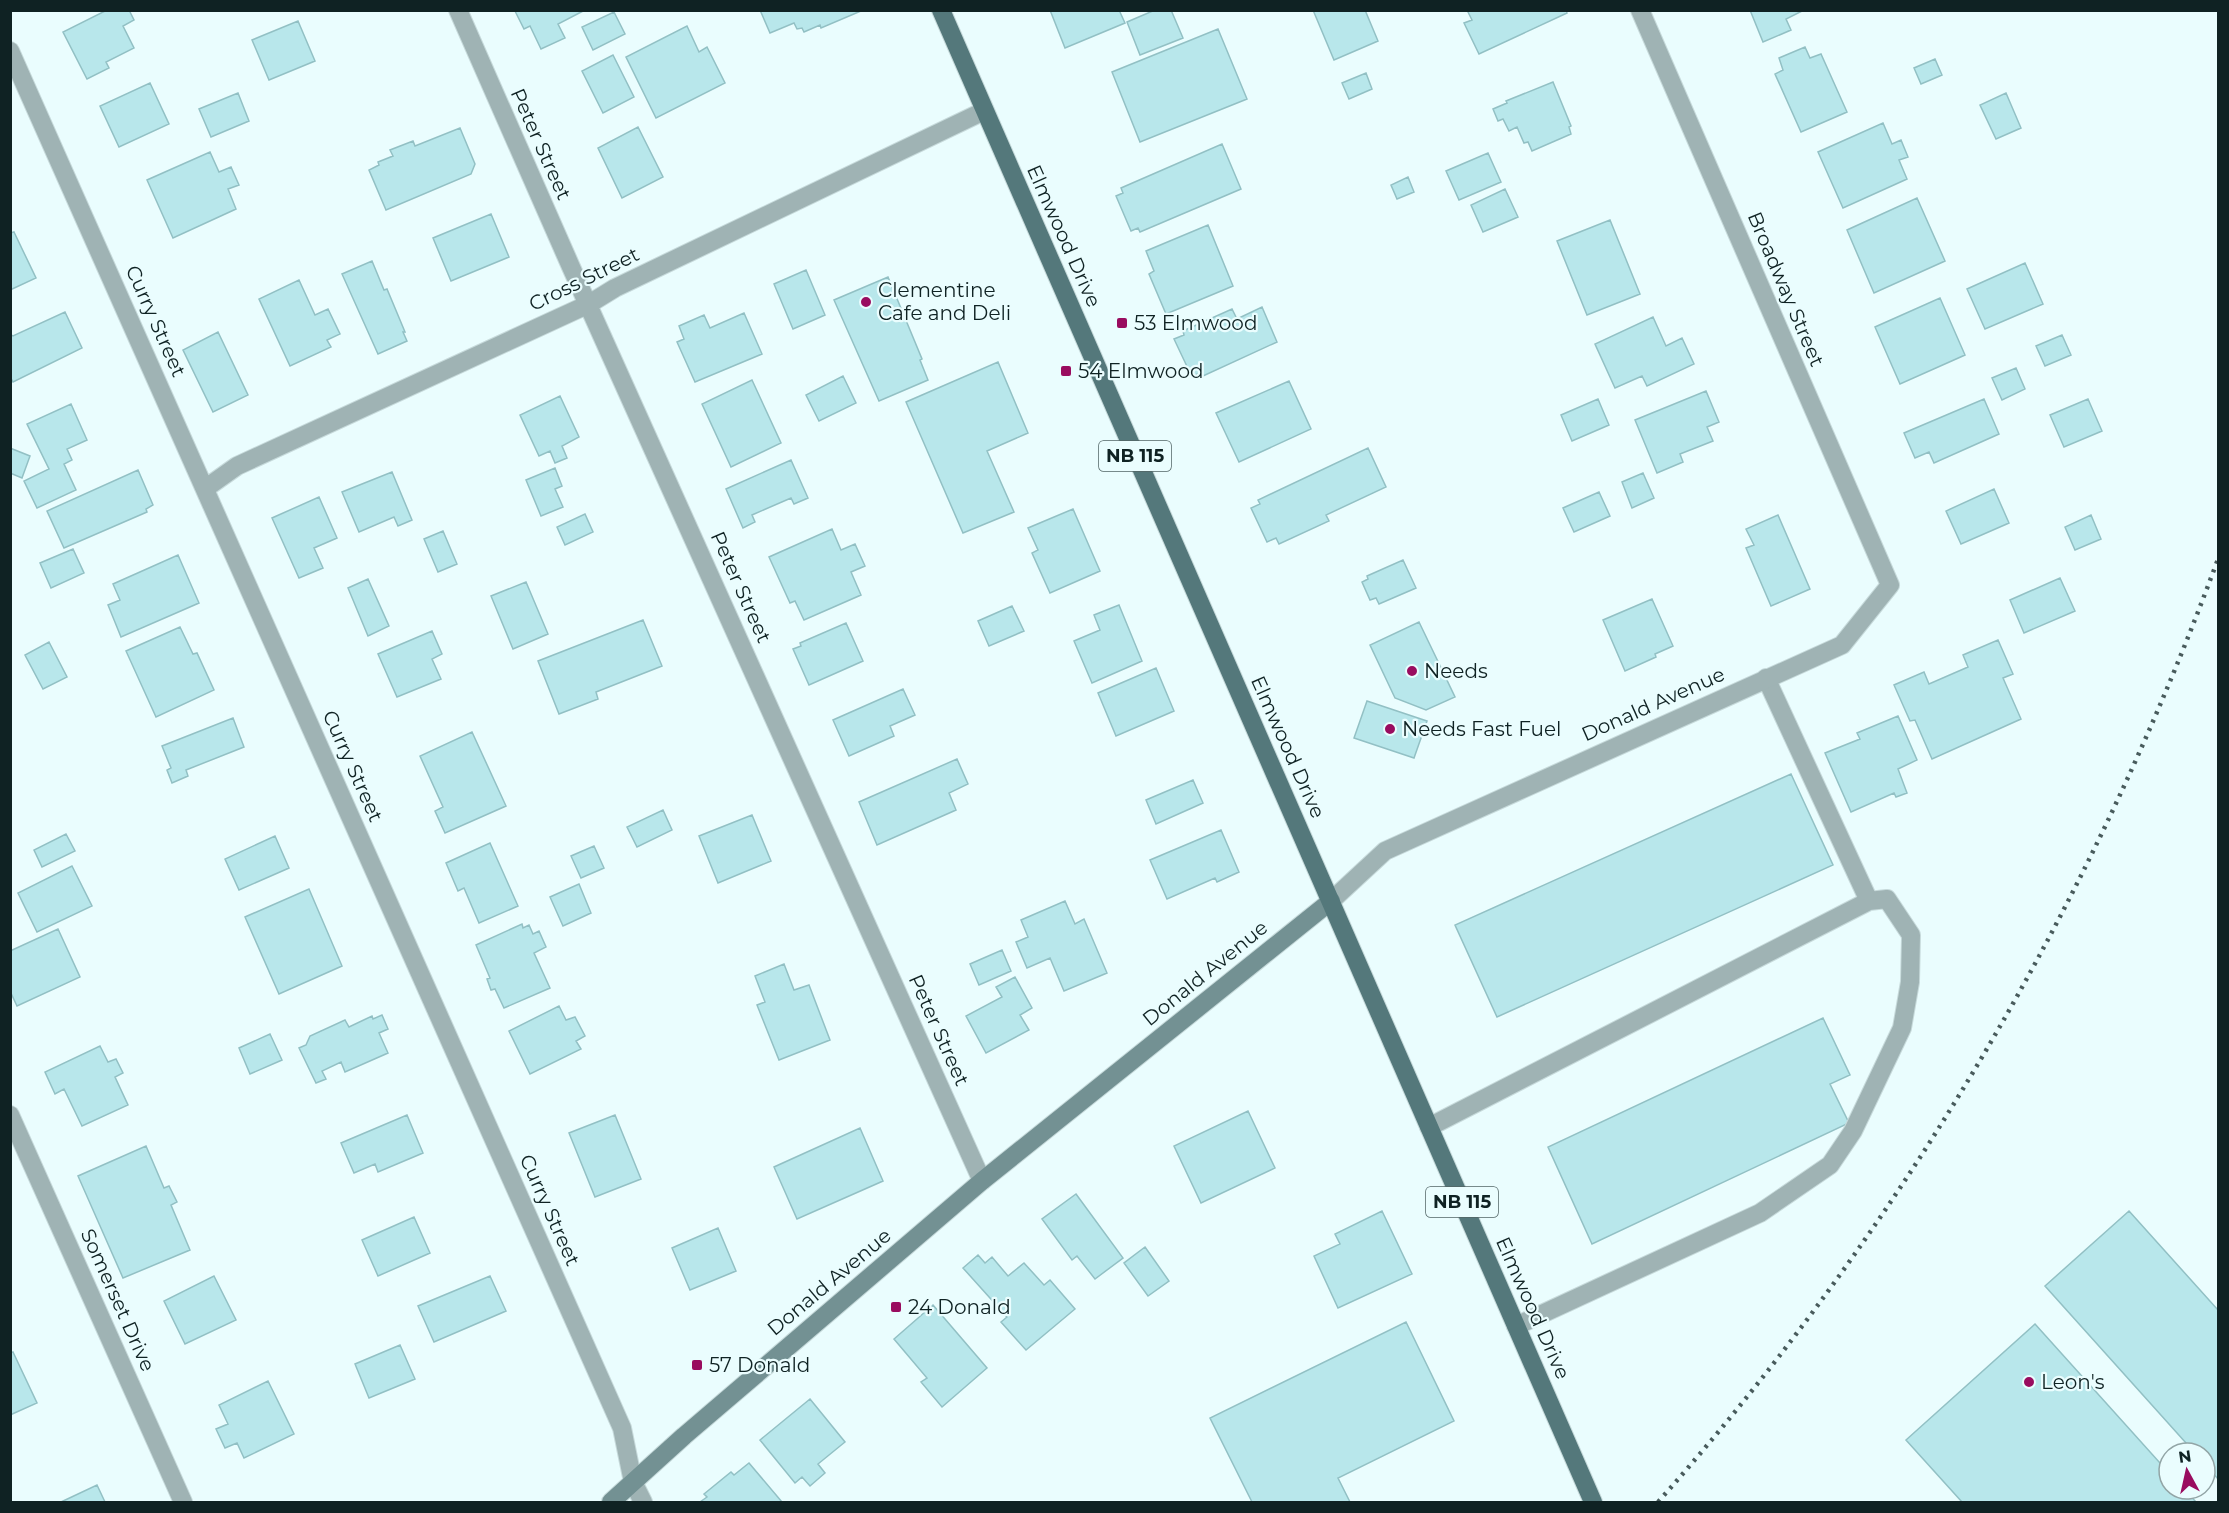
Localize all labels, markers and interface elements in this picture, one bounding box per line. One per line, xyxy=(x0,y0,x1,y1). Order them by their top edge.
street label: Peter Street xyxy=(506,84,576,204)
street label: Elmwood Drive xyxy=(1022,161,1106,311)
street label: Broadway Street xyxy=(1743,208,1829,370)
street label: Cross Street xyxy=(525,242,643,316)
street label: Curry Street xyxy=(121,261,191,381)
place label: Clementine Cafe and Deli xyxy=(878,278,1011,325)
marker: Clementine Cafe and Deli xyxy=(859,295,873,309)
place label: 53 Elmwood xyxy=(1134,311,1257,335)
marker: 53 Elmwood xyxy=(1115,316,1129,330)
place label: 54 Elmwood xyxy=(1078,359,1203,383)
marker: 54 Elmwood xyxy=(1059,364,1073,378)
road number: NB 115 xyxy=(1099,441,1171,471)
street label: Peter Street xyxy=(706,527,776,647)
place label: Needs xyxy=(1424,659,1488,683)
street label: Donald Avenue xyxy=(1578,662,1728,746)
marker: Needs xyxy=(1405,664,1419,678)
street label: Elmwood Drive xyxy=(1246,672,1330,822)
street label: Curry Street xyxy=(318,706,388,826)
place label: Needs Fast Fuel xyxy=(1402,717,1561,741)
marker: Needs Fast Fuel xyxy=(1383,722,1397,736)
street label: Donald Avenue xyxy=(1138,915,1272,1031)
street label: Peter Street xyxy=(904,970,974,1090)
street label: Curry Street xyxy=(515,1150,585,1270)
road number: NB 115 xyxy=(1426,1187,1498,1217)
street label: Donald Avenue xyxy=(762,1223,896,1341)
street label: Somerset Drive xyxy=(76,1225,160,1375)
street label: Elmwood Drive xyxy=(1491,1233,1575,1383)
place label: 24 Donald xyxy=(908,1295,1011,1319)
marker: 24 Donald xyxy=(889,1300,903,1314)
place label: 57 Donald xyxy=(709,1353,810,1377)
marker: 57 Donald xyxy=(690,1358,704,1372)
place label: Leon's xyxy=(2041,1370,2105,1394)
marker: Leon's xyxy=(2022,1375,2036,1389)
north arrow xyxy=(2157,1441,2217,1501)
text: N xyxy=(2177,1446,2193,1467)

